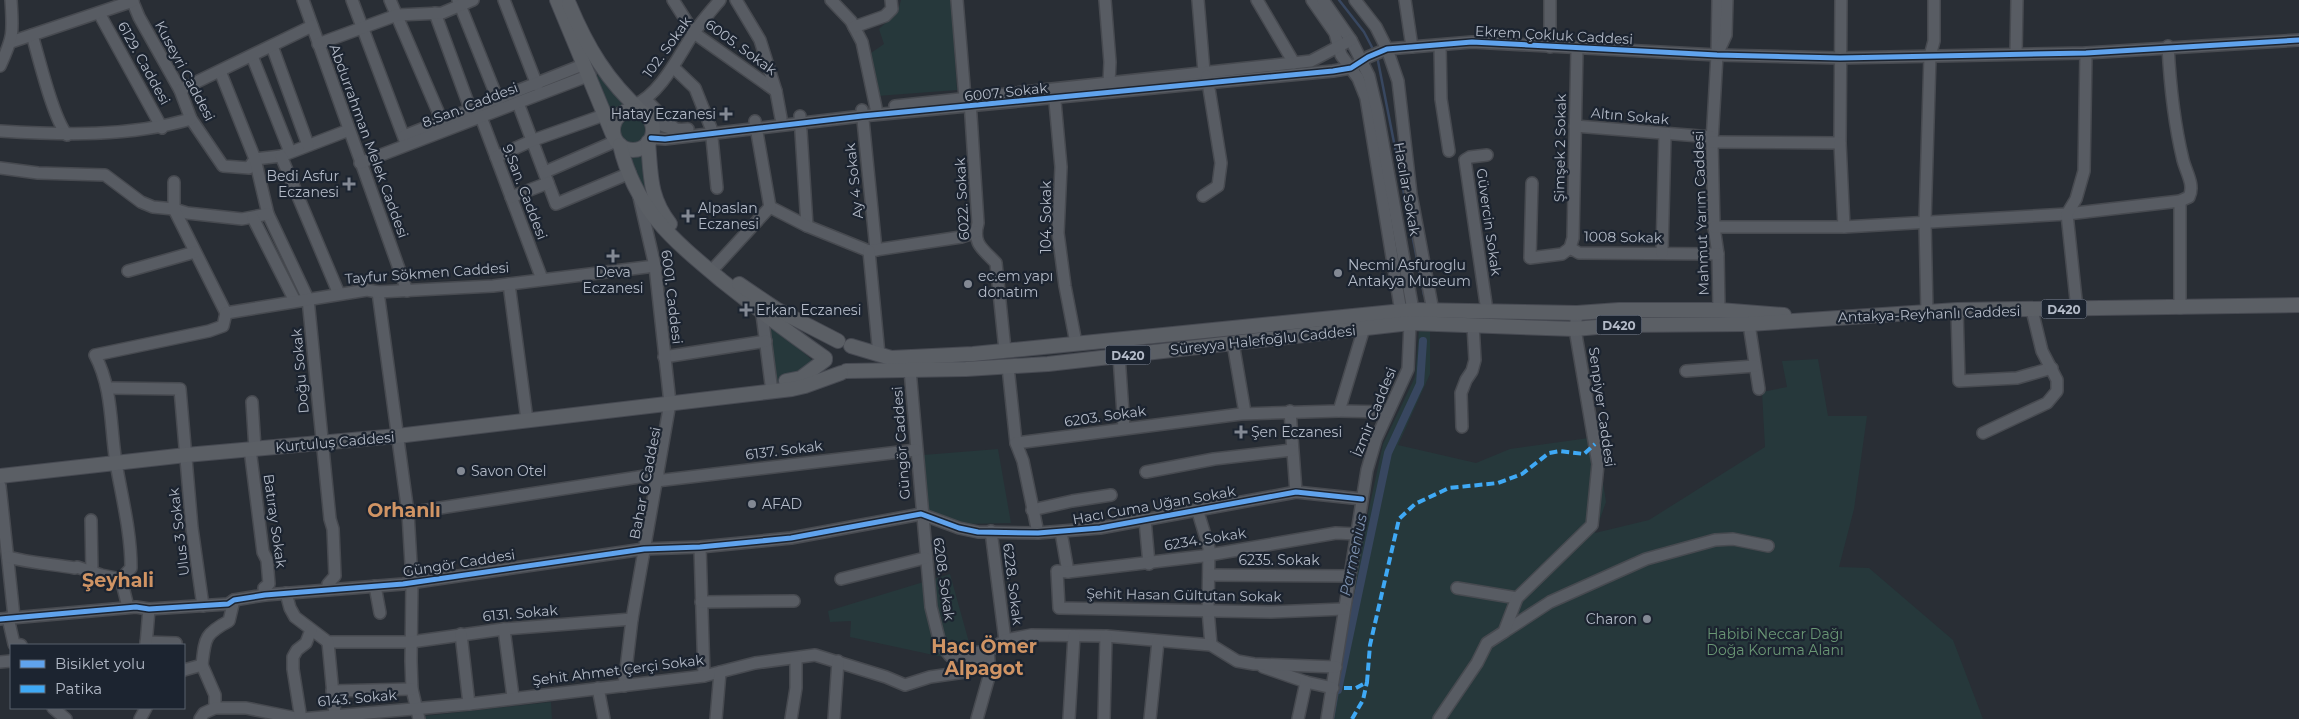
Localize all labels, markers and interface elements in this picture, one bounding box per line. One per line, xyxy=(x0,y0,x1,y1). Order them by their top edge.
street label: 102. Sokak xyxy=(639,12,696,81)
street label: 6005. Sokak xyxy=(702,15,781,79)
street label: 6129. Caddesi xyxy=(114,18,174,108)
street label: Kuseyri Caddesi xyxy=(151,18,219,124)
street label: Ekrem Çokluk Caddesi xyxy=(1475,22,1633,48)
street label: Abdurrahman Melek Caddesi xyxy=(325,42,413,240)
street label: 8.San. Caddesi xyxy=(420,78,520,132)
street label: 6007. Sokak xyxy=(964,79,1049,105)
street label: Şimşek 2 Sokak xyxy=(1550,93,1570,202)
street label: Altın Sokak xyxy=(1590,104,1671,128)
place label: Hatay Eczanesi xyxy=(611,105,716,123)
marker: Hatay Eczanesi xyxy=(720,108,732,120)
street label: Mahmut Yarım Caddesi xyxy=(1689,130,1713,296)
street label: Hacılar Sokak xyxy=(1390,141,1424,238)
street label: 9.San. Caddesi xyxy=(499,142,551,242)
street label: Ay 4 Sokak xyxy=(841,142,867,220)
street label: 6022. Sokak xyxy=(951,157,973,241)
place label: Bedi Asfur Eczanesi xyxy=(266,167,339,201)
street label: Güvercin Sokak xyxy=(1473,167,1506,278)
marker: Bedi Asfur Eczanesi xyxy=(343,178,355,190)
street label: 104. Sokak xyxy=(1037,180,1055,253)
place label: Alpaslan Eczanesi xyxy=(698,199,759,233)
marker: Alpaslan Eczanesi xyxy=(682,210,694,222)
street label: 1008 Sokak xyxy=(1584,227,1663,247)
street label: 6001. Caddesi xyxy=(657,249,687,345)
marker: Deva Eczanesi xyxy=(607,250,619,262)
place label: Necmi Asfuroglu Antakya Museum xyxy=(1348,256,1471,290)
street label: Tayfur Sökmen Caddesi xyxy=(344,258,510,288)
place label: Deva Eczanesi xyxy=(583,263,643,297)
place label: ec.em yapı donatım xyxy=(978,267,1053,301)
marker: Necmi Asfuroglu Antakya Museum xyxy=(1332,267,1344,279)
marker: ec.em yapı donatım xyxy=(962,278,974,290)
road number: D420 xyxy=(2042,300,2086,318)
place label: Erkan Eczanesi xyxy=(756,301,861,319)
street label: Antakya-Reyhanlı Caddesi xyxy=(1837,302,2021,326)
marker: Erkan Eczanesi xyxy=(740,304,752,316)
road number: D420 xyxy=(1596,316,1642,334)
street label: Süreyya Halefoğlu Caddesi xyxy=(1169,321,1357,359)
street label: Doğu Sokak xyxy=(287,327,313,414)
road number: D420 xyxy=(1106,346,1150,364)
street label: Senpiyer Caddesi xyxy=(1585,346,1619,468)
street label: İzmir Caddesi xyxy=(1348,364,1400,460)
street label: Güngör Caddesi xyxy=(888,386,914,500)
street label: 6203. Sokak xyxy=(1063,401,1148,431)
place label: Şen Eczanesi xyxy=(1251,423,1342,441)
street label: Bahar 6 Caddesi xyxy=(625,425,665,541)
marker: Şen Eczanesi xyxy=(1235,426,1247,438)
street label: Kurtuluş Caddesi xyxy=(275,428,395,456)
street label: 6137. Sokak xyxy=(744,436,824,464)
place label: Savon Otel xyxy=(471,462,546,480)
marker: Savon Otel xyxy=(455,465,467,477)
street label: Batıray Sokak xyxy=(259,473,291,570)
street label: Hacı Cuma Uğan Sokak xyxy=(1071,482,1237,528)
street label: Ulus 3 Sokak xyxy=(165,486,193,577)
place label: AFAD xyxy=(762,495,802,513)
marker: AFAD xyxy=(746,498,758,510)
district label: Orhanlı xyxy=(367,499,441,522)
water label: Parmenius xyxy=(1335,512,1371,598)
street label: 6234. Sokak xyxy=(1163,524,1248,554)
street label: 6208. Sokak xyxy=(929,536,959,622)
street label: 6228. Sokak xyxy=(999,542,1027,627)
street label: Güngör Caddesi xyxy=(402,545,516,581)
street label: 6235. Sokak xyxy=(1238,551,1320,569)
district label: Şeyhali xyxy=(82,569,154,592)
street label: Şehit Hasan Gültutan Sokak xyxy=(1086,584,1282,606)
street label: 6131. Sokak xyxy=(482,601,559,625)
place label: Charon xyxy=(1586,610,1637,628)
marker: Charon xyxy=(1641,613,1653,625)
park label: Habibi Neccar Dağı Doğa Koruma Alanı xyxy=(1706,625,1844,659)
district label: Hacı Ömer Alpagot xyxy=(931,635,1037,680)
legend xyxy=(10,644,185,709)
street label: Şehit Ahmet Çerçi Sokak xyxy=(531,650,705,689)
text: Bisiklet yolu xyxy=(55,654,145,673)
text: Patika xyxy=(55,679,102,698)
street label: 6143. Sokak xyxy=(317,686,398,710)

